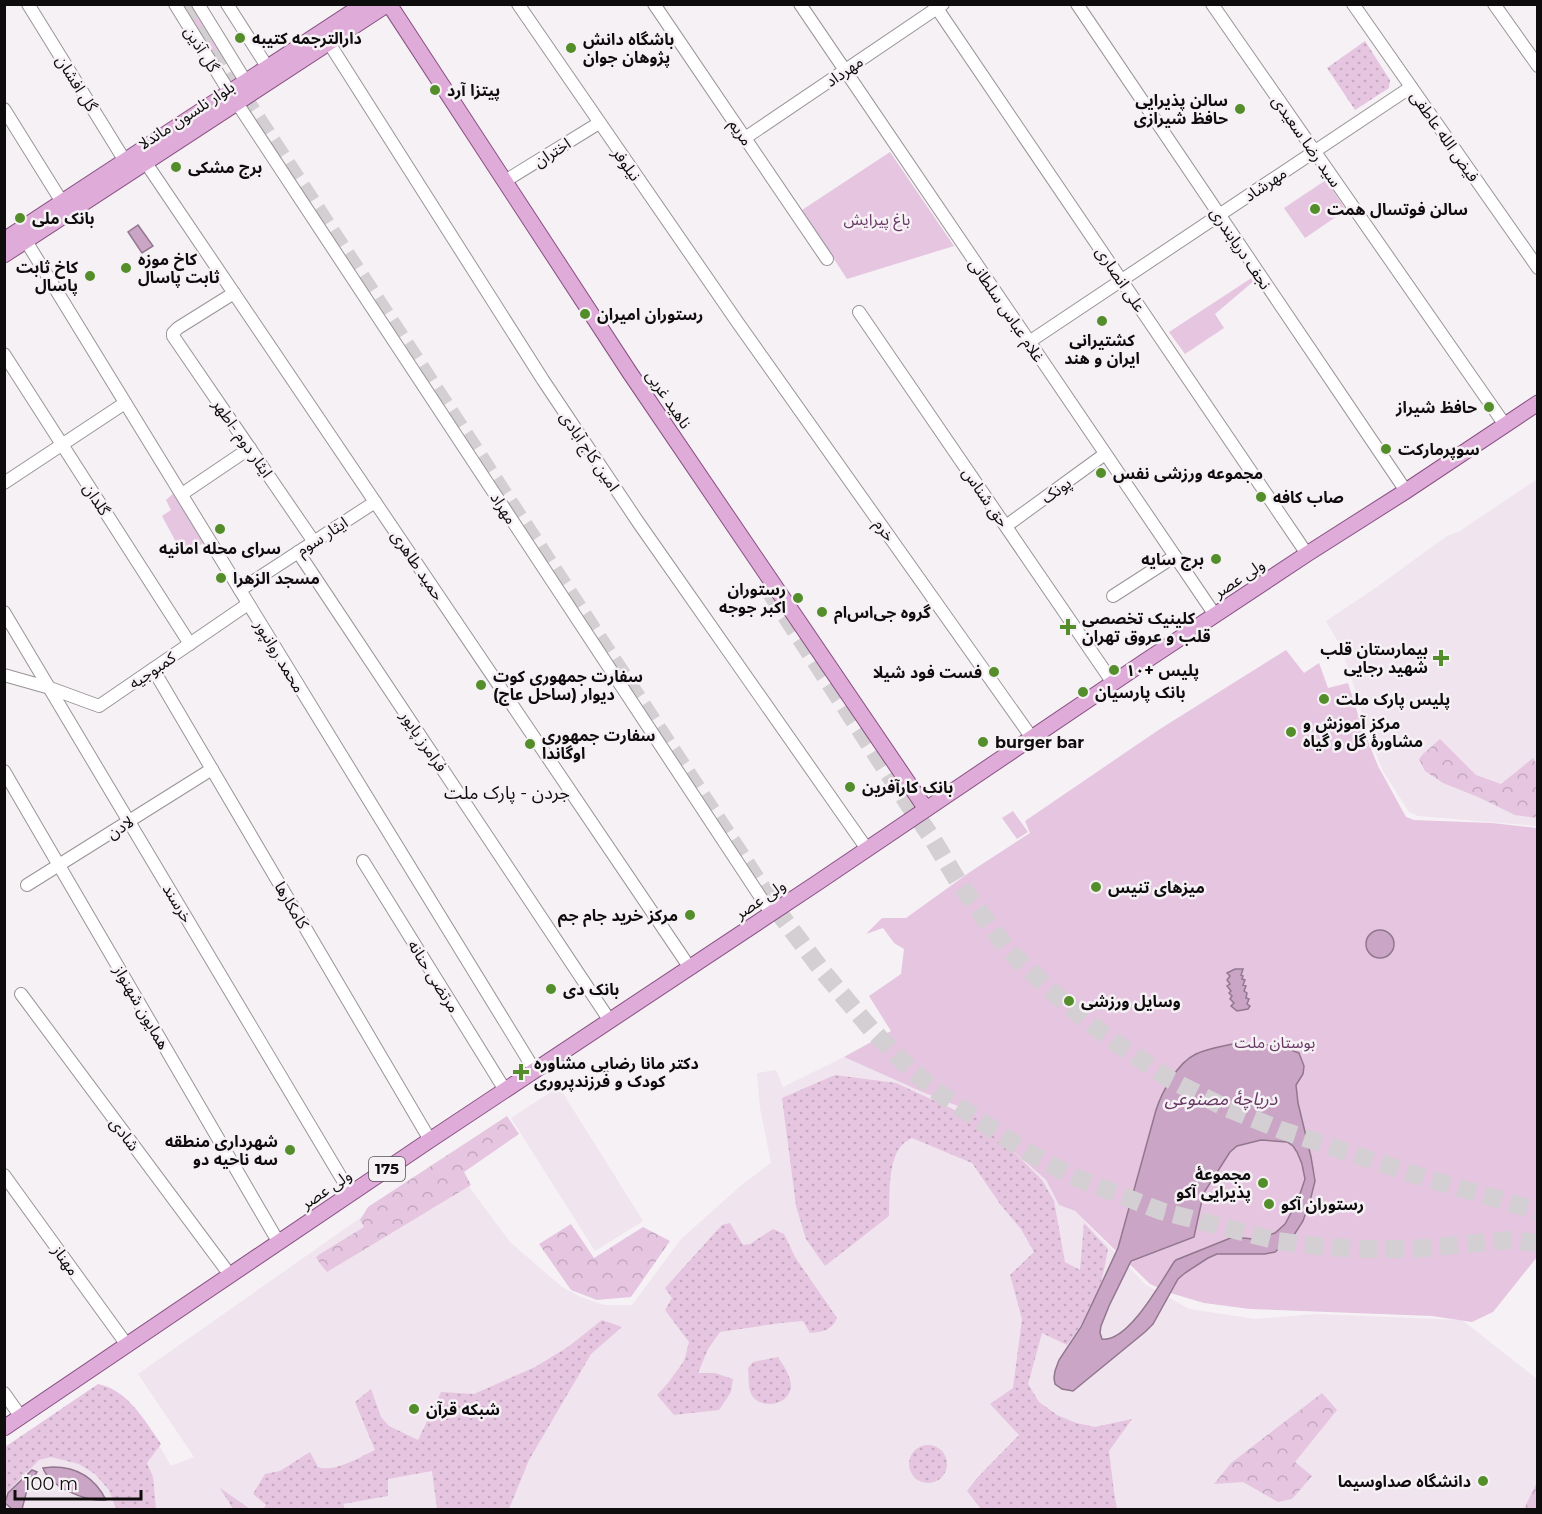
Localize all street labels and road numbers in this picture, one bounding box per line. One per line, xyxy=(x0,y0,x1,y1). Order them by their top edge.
street label: گل آذین xyxy=(180,23,223,76)
street label: گل‌ افشان xyxy=(52,52,101,115)
street label: مهرداد xyxy=(822,52,867,91)
street label: بلوار نلسون ماندلا xyxy=(134,77,238,154)
street label: فیض الله عاطفی xyxy=(1406,87,1483,186)
street label: سید رضا سعیدی xyxy=(1268,92,1345,191)
street label: مریم xyxy=(722,115,756,151)
street label: اختران xyxy=(530,134,574,171)
street label: نیلوفر xyxy=(608,143,645,185)
street label: مهرشاد xyxy=(1240,163,1290,205)
street label: نجف دریابندری xyxy=(1206,204,1275,293)
street label: علی انصاری xyxy=(1092,243,1149,316)
street label: غلام عباس سلطانی xyxy=(962,255,1048,367)
street label: ناهید غربی xyxy=(642,366,695,432)
street label: ایثار دوم -اطهر xyxy=(206,395,277,483)
street label: امین کاج آبادی xyxy=(553,408,623,497)
street label: حق شناس xyxy=(957,464,1013,531)
street label: پونک xyxy=(1038,473,1076,508)
street label: گلدان xyxy=(79,480,114,519)
street label: مهراد xyxy=(486,489,521,528)
street label: ایثار سوم xyxy=(293,513,353,562)
street label: خرم xyxy=(868,515,899,547)
street label: حمید طاهری xyxy=(387,527,448,604)
street label: ولی عصر xyxy=(1209,555,1268,602)
street label: محمد روانپور xyxy=(249,616,309,696)
street label: کمبوجیه xyxy=(125,648,179,693)
street label: فرامرز پایور xyxy=(395,706,451,776)
street label: لادن xyxy=(103,812,137,843)
street label: ولی عصر xyxy=(731,876,789,924)
street label: کامکارها xyxy=(270,878,313,933)
street label: خرسند xyxy=(159,880,196,926)
street label: مرتضی حنانه xyxy=(404,937,463,1016)
street label: همایون شهنواز xyxy=(109,961,173,1053)
street label: شادی xyxy=(106,1114,143,1155)
road number: 175 xyxy=(369,1157,405,1181)
street label: ولی عصر xyxy=(297,1166,355,1214)
street label: مهناز xyxy=(48,1241,83,1279)

